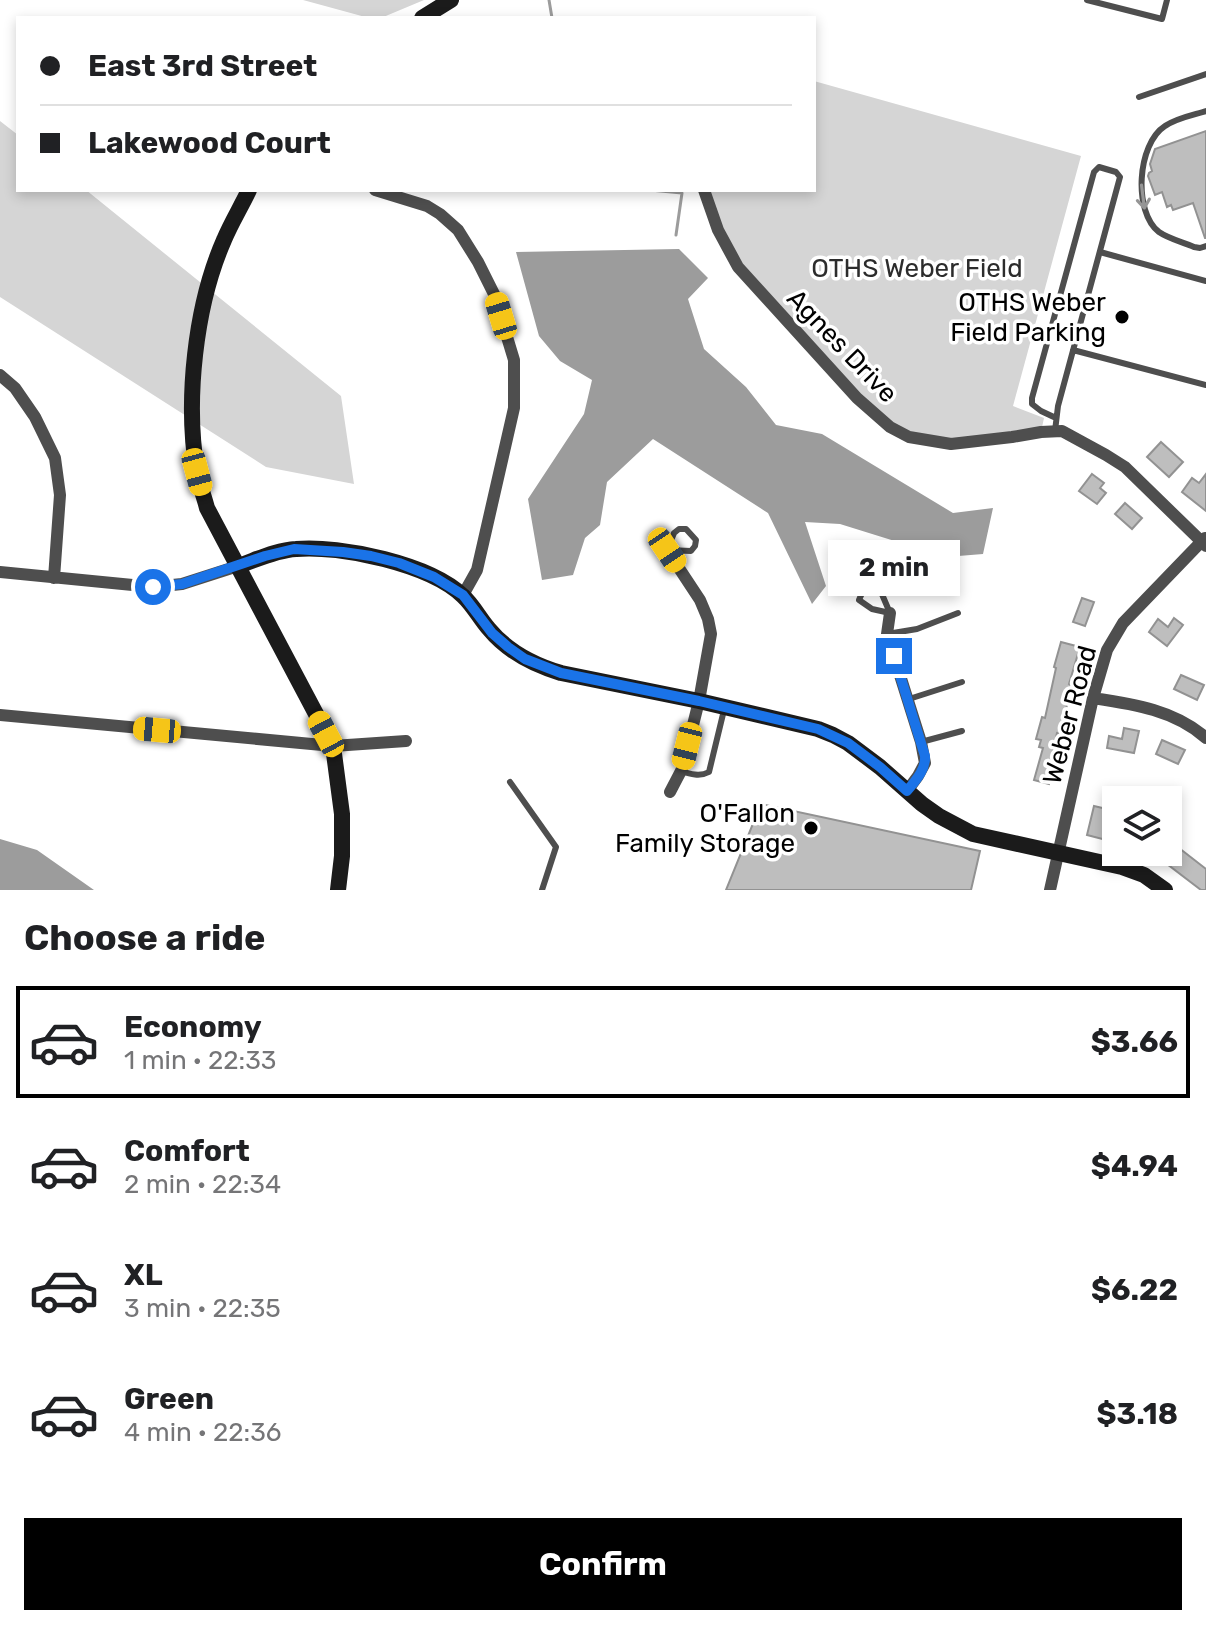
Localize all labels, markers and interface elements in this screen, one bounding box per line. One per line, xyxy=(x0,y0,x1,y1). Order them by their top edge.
text: East 3rd Street xyxy=(88,48,317,84)
text: Lakewood Court xyxy=(88,125,331,161)
one-way arrow xyxy=(1136,183,1151,209)
park label: OTHS Weber Field xyxy=(811,253,1023,284)
street label: Agnes Drive xyxy=(780,283,904,409)
place label: OTHS Weber Field Parking xyxy=(950,287,1106,348)
car xyxy=(483,290,519,342)
marker: OTHS Weber Field Parking xyxy=(1113,308,1131,326)
car xyxy=(179,446,215,498)
car xyxy=(644,523,690,577)
callout: 2 min xyxy=(828,540,960,596)
text: 2 min xyxy=(859,552,929,583)
route start xyxy=(135,569,171,605)
route end xyxy=(876,638,912,674)
street label: Weber Road xyxy=(1037,642,1103,788)
car xyxy=(304,707,348,761)
car xyxy=(132,716,182,744)
car xyxy=(670,720,704,772)
map controls xyxy=(1102,786,1182,866)
button: layers xyxy=(1102,786,1182,866)
place label: O'Fallon Family Storage xyxy=(615,798,795,859)
marker: O'Fallon Family Storage xyxy=(802,819,820,837)
text: Choose a ride xyxy=(24,916,265,959)
icon: car xyxy=(28,1006,100,1078)
text: Economy xyxy=(124,1009,262,1045)
text: $3.66 xyxy=(1091,1024,1178,1060)
text: 1 min · 22:33 xyxy=(124,1045,276,1076)
icon: car xyxy=(28,1130,100,1202)
text: Comfort xyxy=(124,1133,250,1169)
text: $4.94 xyxy=(1091,1148,1178,1184)
text: 2 min · 22:34 xyxy=(124,1169,281,1200)
icon: car xyxy=(28,1254,100,1326)
text: XL xyxy=(124,1257,163,1293)
text: $6.22 xyxy=(1091,1272,1178,1308)
text: 3 min · 22:35 xyxy=(124,1293,281,1324)
icon: car xyxy=(28,1378,100,1450)
text: Green xyxy=(124,1381,214,1417)
text: $3.18 xyxy=(1096,1396,1178,1432)
text: 4 min · 22:36 xyxy=(124,1417,281,1448)
button: Confirm xyxy=(24,1518,1182,1610)

